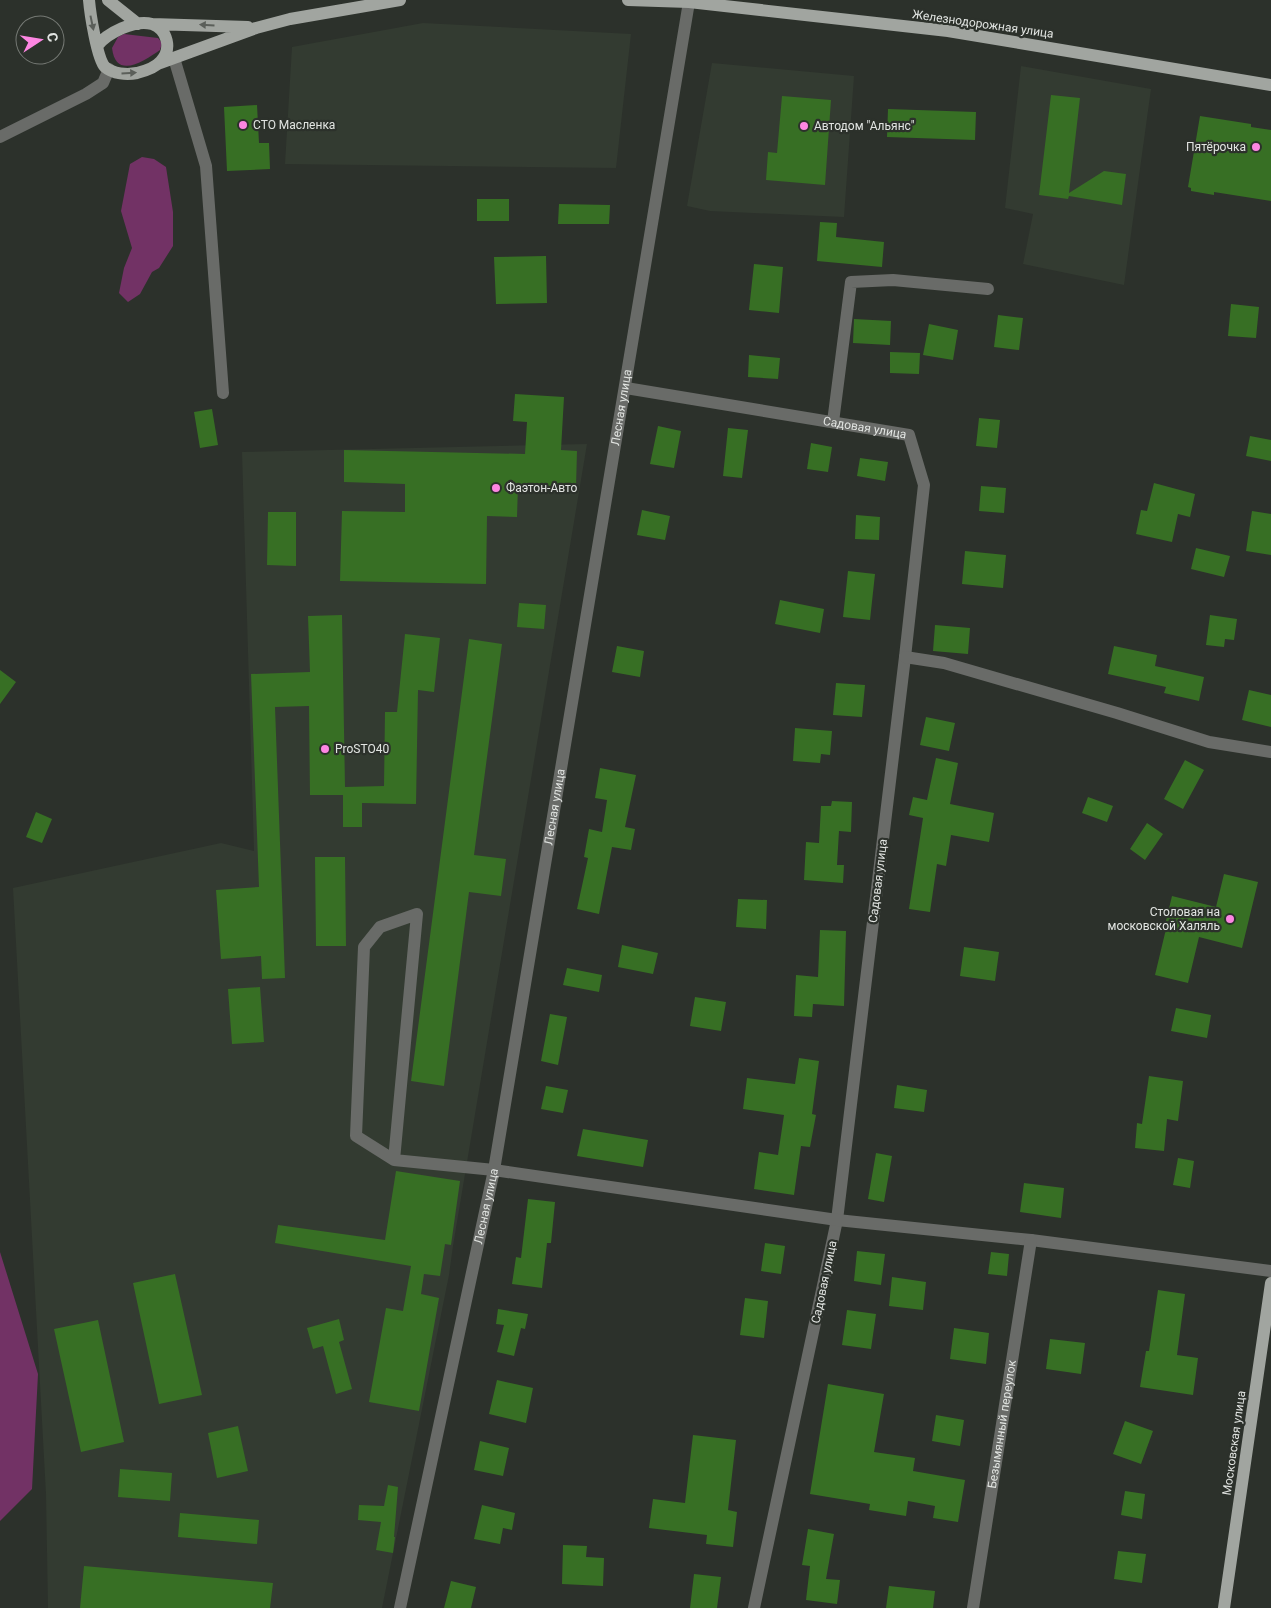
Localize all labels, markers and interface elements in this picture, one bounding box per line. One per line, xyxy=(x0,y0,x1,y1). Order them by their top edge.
street label: Железнодорожная улица xyxy=(911,7,1055,41)
north arrow xyxy=(15,15,65,65)
one-way arrow xyxy=(88,16,96,31)
one-way arrow xyxy=(199,21,215,29)
text: С xyxy=(44,31,61,43)
one-way arrow xyxy=(122,68,138,76)
place label: СТО Масленка xyxy=(253,118,335,132)
marker: СТО Масленка xyxy=(237,119,249,131)
place label: Автодом "Альянс" xyxy=(814,119,915,133)
marker: Автодом "Альянс" xyxy=(798,120,810,132)
place label: Пятёрочка xyxy=(1186,140,1246,154)
marker: Пятёрочка xyxy=(1250,141,1262,153)
street label: Лесная улица xyxy=(608,368,635,447)
street label: Садовая улица xyxy=(822,414,908,441)
place label: Фаэтон-Авто xyxy=(506,481,578,495)
marker: Фаэтон-Авто xyxy=(490,482,502,494)
place label: ProSTO40 xyxy=(335,742,389,756)
marker: ProSTO40 xyxy=(319,743,331,755)
street label: Лесная улица xyxy=(541,768,568,846)
street label: Садовая улица xyxy=(866,838,890,924)
place label: Столовая на московской Халяль xyxy=(1107,905,1220,933)
marker: Столовая на московской Халяль xyxy=(1224,913,1236,925)
street label: Лесная улица xyxy=(471,1167,501,1245)
street label: Садовая улица xyxy=(808,1239,840,1325)
street label: Безымянный переулок xyxy=(985,1358,1019,1490)
street label: Московская улица xyxy=(1220,1390,1248,1496)

